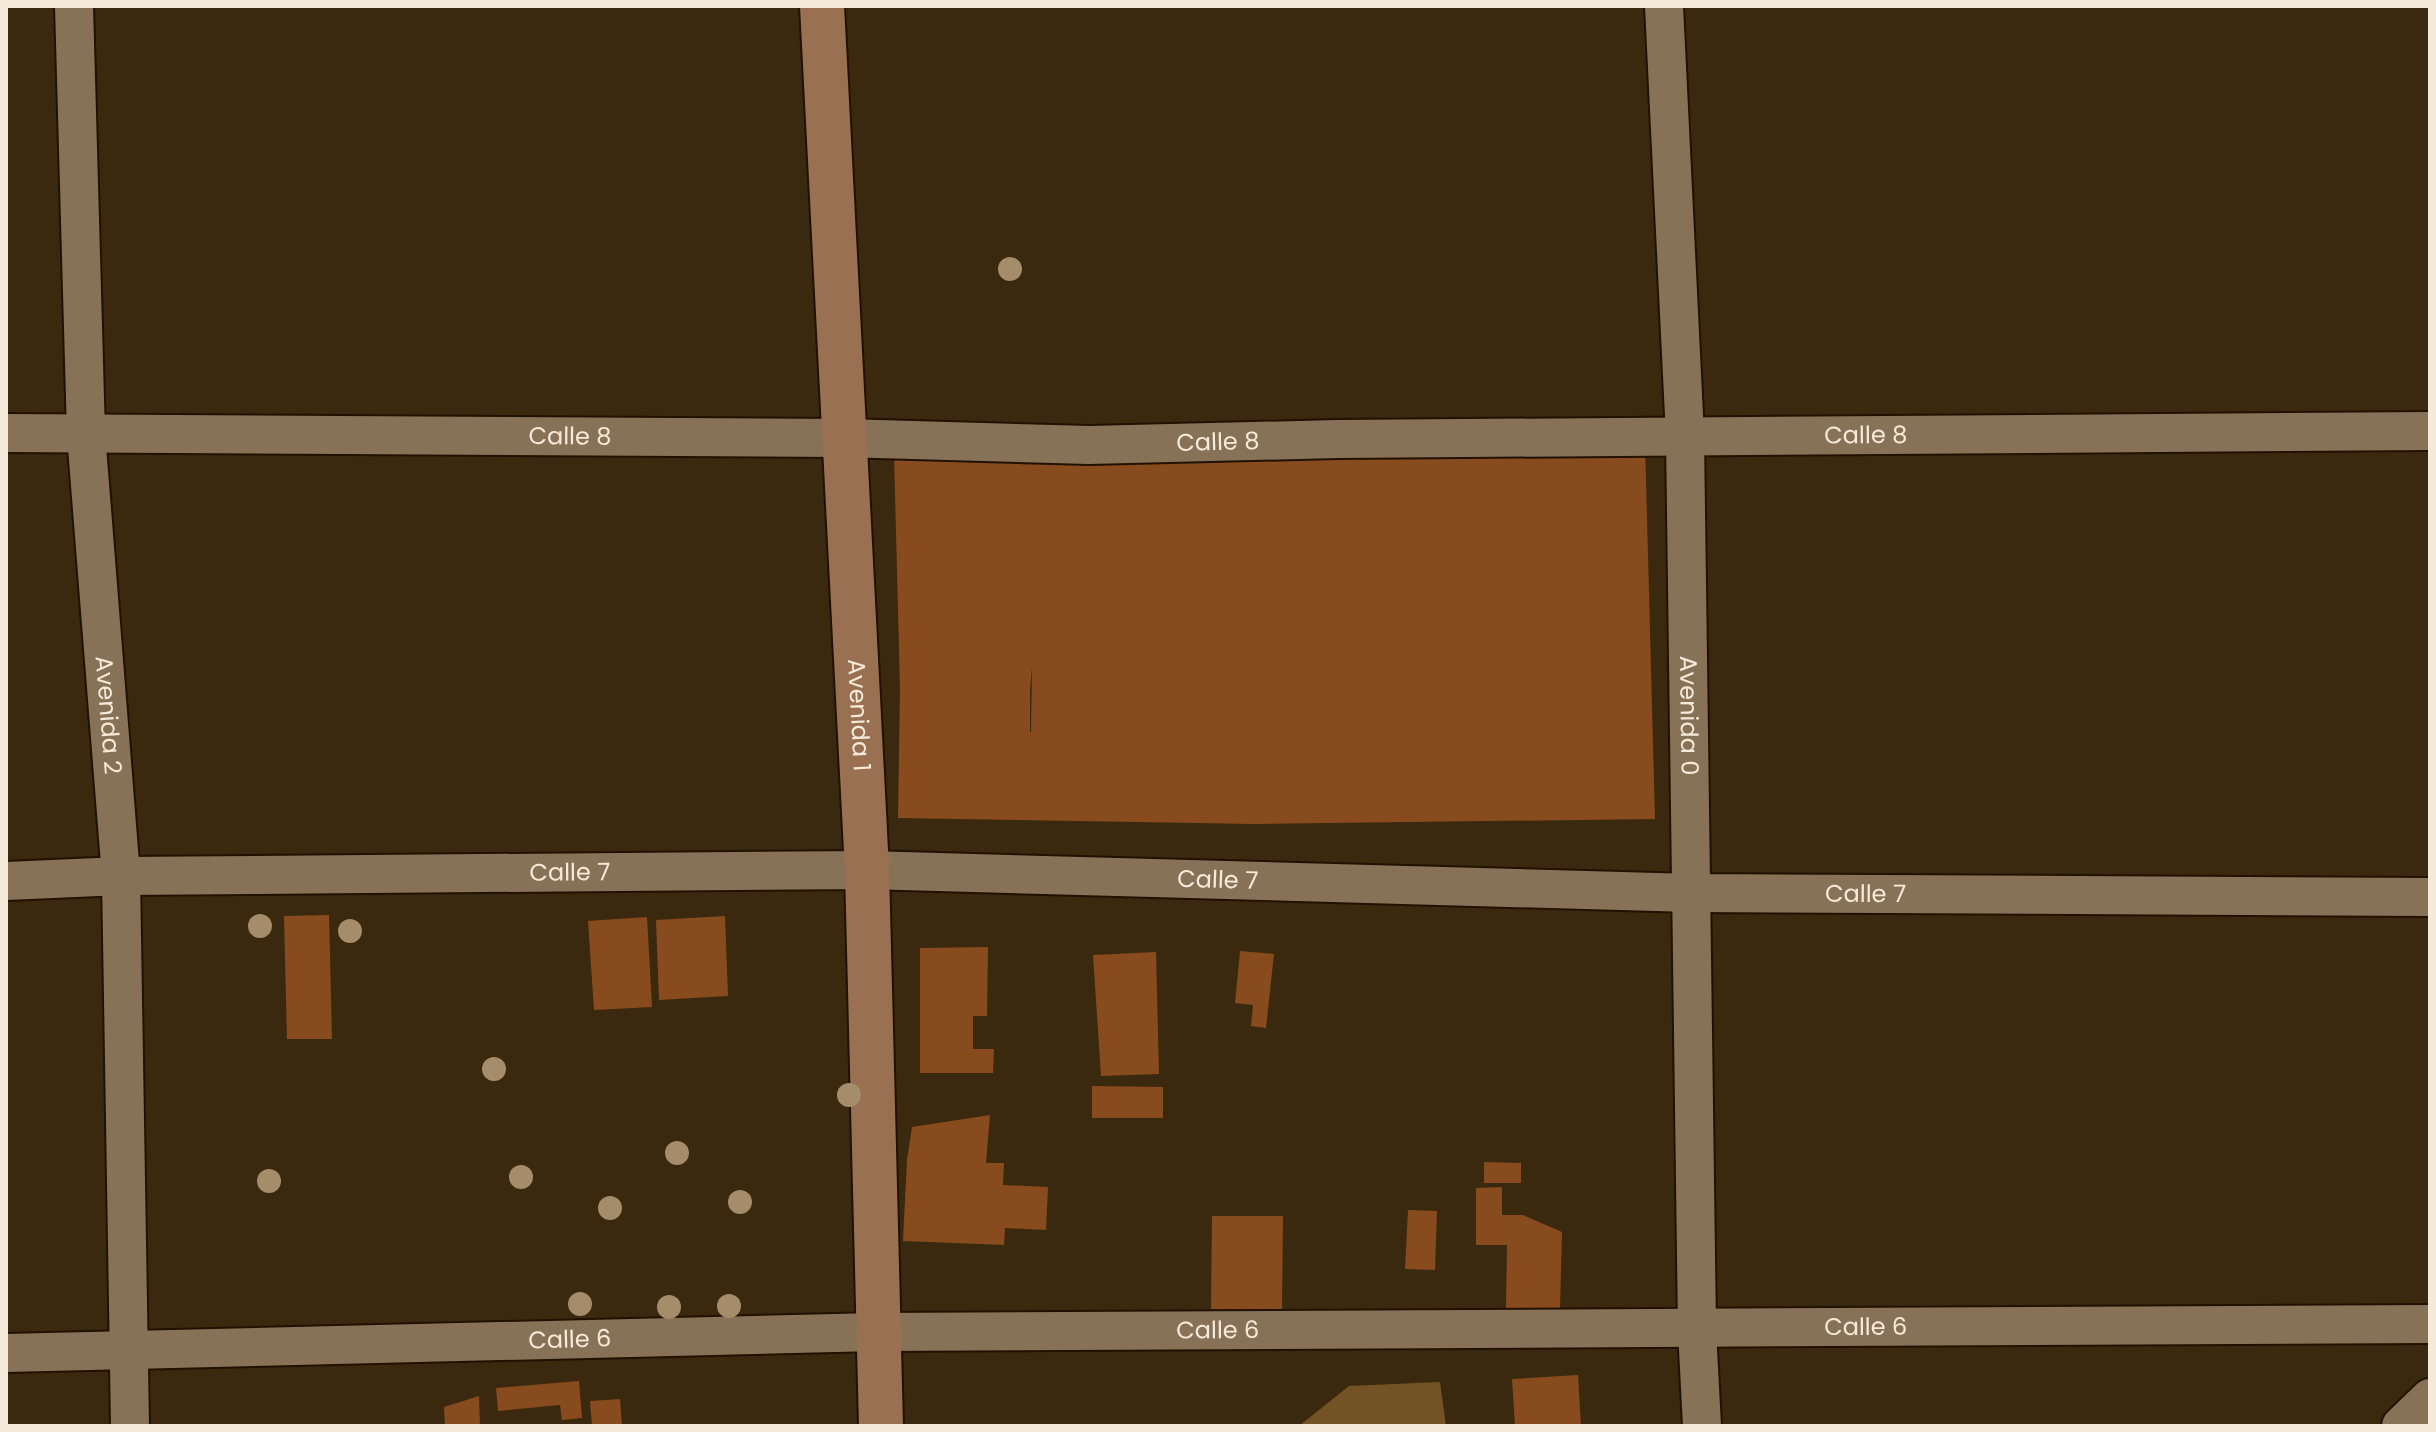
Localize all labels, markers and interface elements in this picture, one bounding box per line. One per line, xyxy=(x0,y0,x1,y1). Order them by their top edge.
street label: Calle 8 xyxy=(1824,418,1907,451)
street label: Calle 8 xyxy=(528,419,612,453)
street label: Calle 8 xyxy=(1176,424,1260,459)
street label: Avenida 2 xyxy=(88,655,130,775)
street label: Avenida 0 xyxy=(1672,655,1707,776)
street label: Avenida 1 xyxy=(840,658,879,772)
street label: Calle 7 xyxy=(529,855,611,889)
street label: Calle 7 xyxy=(1177,862,1259,897)
street label: Calle 7 xyxy=(1825,877,1906,910)
street label: Calle 6 xyxy=(1824,1310,1907,1343)
street label: Calle 6 xyxy=(1176,1313,1259,1346)
street label: Calle 6 xyxy=(528,1321,612,1356)

